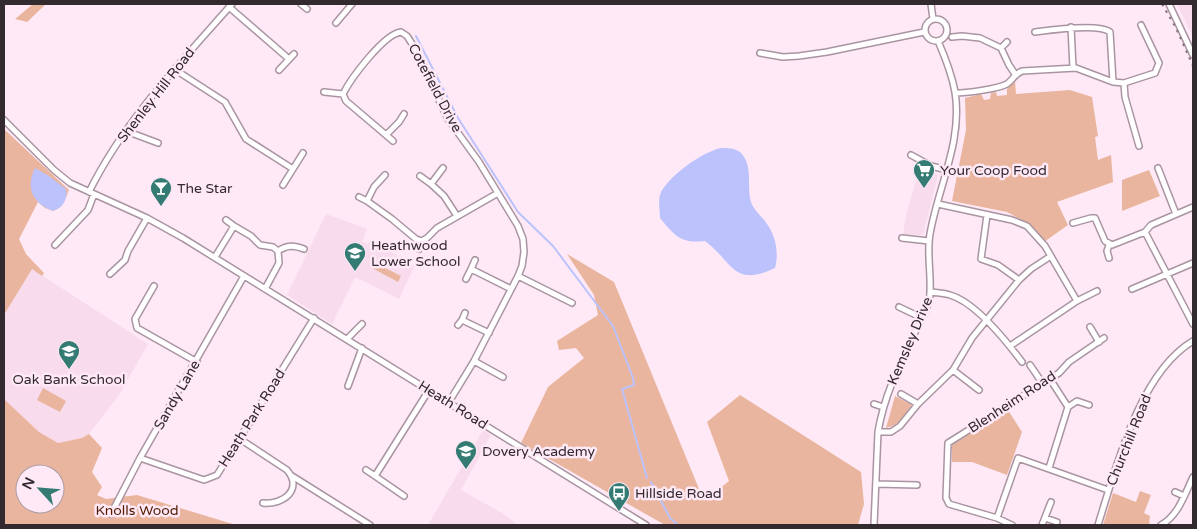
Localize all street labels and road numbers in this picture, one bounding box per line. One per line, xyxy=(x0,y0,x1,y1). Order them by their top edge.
street label: Cotefield Drive xyxy=(404,41,466,136)
street label: Shenley Hill Road xyxy=(114,44,198,146)
street label: Kemsley Drive xyxy=(884,294,936,388)
street label: Sandy Lane xyxy=(150,357,204,433)
street label: Heath Park Road xyxy=(215,366,289,470)
street label: Blenheim Road xyxy=(965,367,1059,437)
street label: Heath Road xyxy=(415,377,491,433)
street label: Churchill Road xyxy=(1103,392,1155,488)

